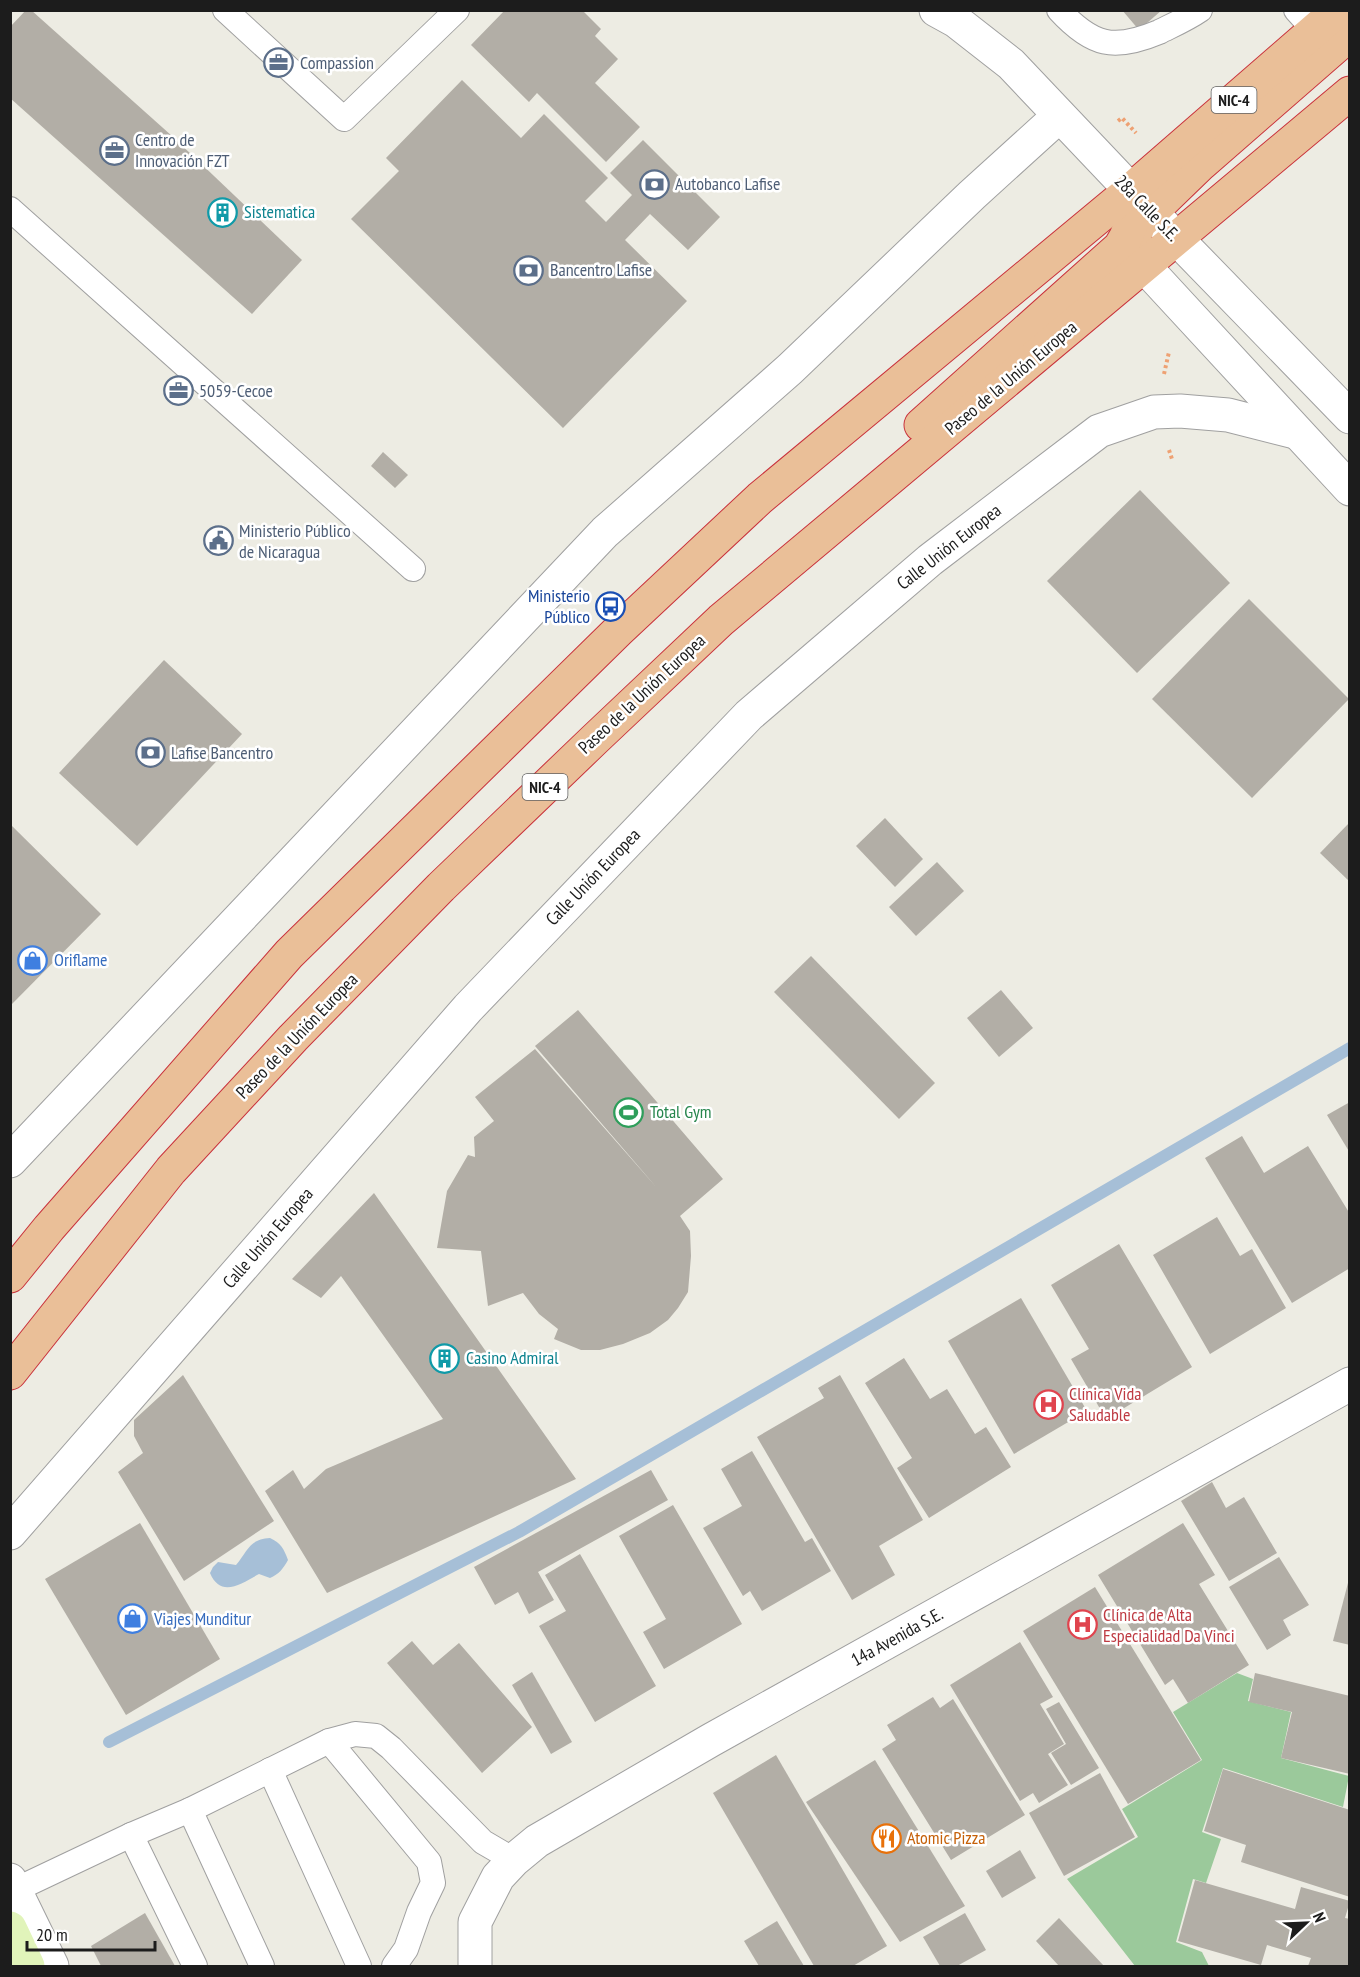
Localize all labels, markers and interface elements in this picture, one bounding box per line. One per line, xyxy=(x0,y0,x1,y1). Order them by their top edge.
office icon: Compassion xyxy=(263,47,295,79)
place label: Compassion xyxy=(300,51,374,74)
road number: NIC-4 xyxy=(1212,87,1256,113)
place label: Centro de Innovación FZT xyxy=(135,128,230,172)
office icon: Centro de Innovación FZT xyxy=(98,134,130,166)
bank icon: Autobanco Lafise xyxy=(638,168,670,200)
street label: 28a Calle S.E. xyxy=(1110,169,1185,246)
place label: Autobanco Lafise xyxy=(675,172,780,195)
building icon: Sistematica xyxy=(207,196,239,228)
place label: Sistematica xyxy=(244,200,315,223)
bank icon: Bancentro Lafise xyxy=(513,254,545,286)
place label: Bancentro Lafise xyxy=(550,258,652,281)
street label: Paseo de la Unión Europea xyxy=(940,316,1081,440)
office icon: 5059-Cecoe xyxy=(162,375,194,407)
place label: 5059-Cecoe xyxy=(199,379,273,402)
street label: Calle Unión Europea xyxy=(892,499,1006,595)
place label: Ministerio Público de Nicaragua xyxy=(239,519,351,563)
public building icon: Ministerio Público de Nicaragua xyxy=(202,525,234,557)
place label: Ministerio Público xyxy=(528,584,590,628)
bus stop icon: Ministerio Público xyxy=(595,590,627,622)
street label: Paseo de la Unión Europea xyxy=(573,629,710,758)
bank icon: Lafise Bancentro xyxy=(134,737,166,769)
place label: Lafise Bancentro xyxy=(171,741,274,764)
road number: NIC-4 xyxy=(522,774,568,800)
street label: Calle Unión Europea xyxy=(541,823,645,930)
shop icon: Oriflame xyxy=(17,944,49,976)
place label: Oriflame xyxy=(54,948,108,971)
street label: Paseo de la Unión Europea xyxy=(231,968,362,1103)
sports icon: Total Gym xyxy=(613,1096,645,1128)
place label: Total Gym xyxy=(650,1100,711,1123)
street label: Calle Unión Europea xyxy=(218,1182,318,1293)
building icon: Casino Admiral xyxy=(429,1342,461,1374)
place label: Casino Admiral xyxy=(466,1346,559,1369)
place label: Clínica Vida Saludable xyxy=(1069,1382,1141,1426)
hospital icon: Clínica Vida Saludable xyxy=(1032,1388,1064,1420)
street label: 14a Avenida S.E. xyxy=(847,1602,947,1671)
shop icon: Viajes Munditur xyxy=(117,1603,149,1635)
place label: Clínica de Alta Especialidad Da Vinci xyxy=(1103,1603,1235,1647)
place label: Viajes Munditur xyxy=(153,1607,251,1630)
hospital icon: Clínica de Alta Especialidad Da Vinci xyxy=(1066,1609,1098,1641)
restaurant icon: Atomic Pizza xyxy=(870,1822,902,1854)
place label: Atomic Pizza xyxy=(907,1826,986,1849)
north arrow xyxy=(1276,1893,1336,1953)
text: N xyxy=(1309,1909,1331,1925)
scale bar xyxy=(27,1914,154,1952)
text: 20 m xyxy=(36,1923,68,1946)

